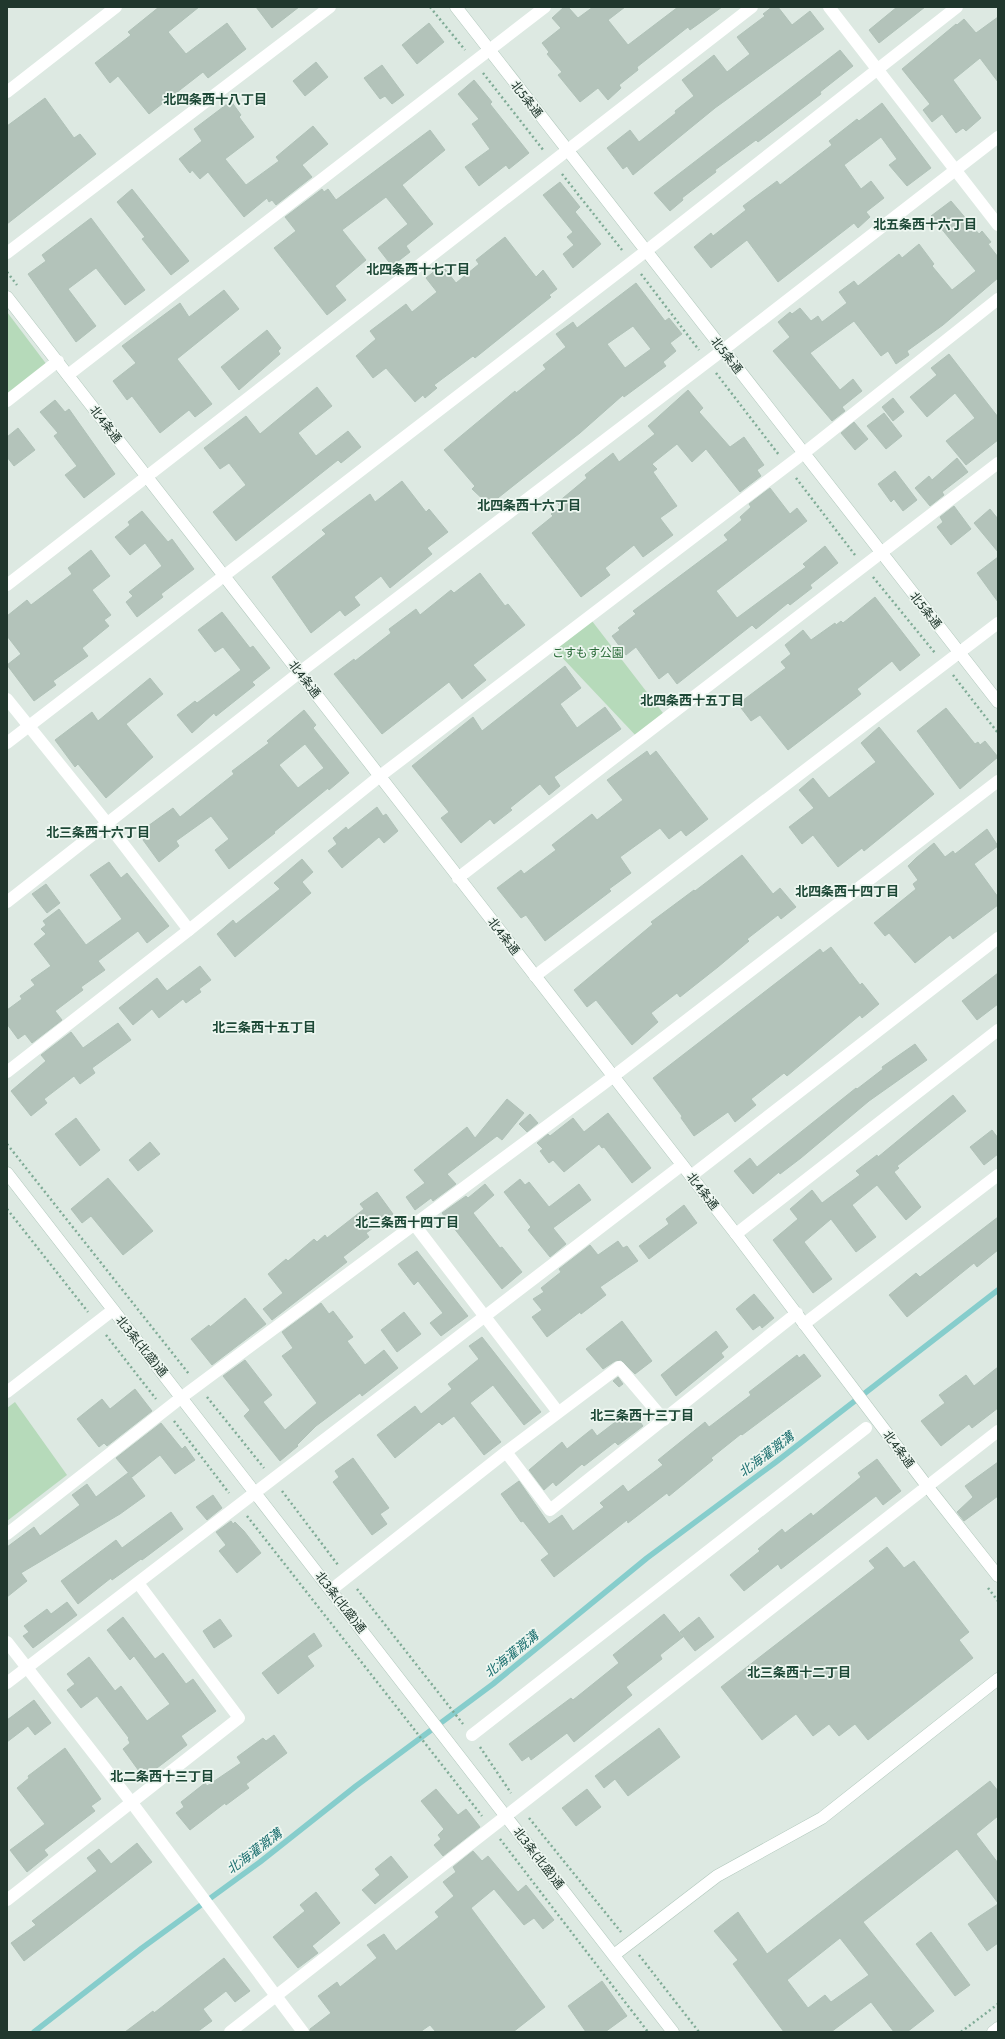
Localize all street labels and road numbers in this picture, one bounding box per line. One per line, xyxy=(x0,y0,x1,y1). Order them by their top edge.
street label: 北5条通 xyxy=(508,78,546,120)
street label: 北5条通 xyxy=(708,334,746,376)
street label: 北4条通 xyxy=(87,402,125,446)
street label: 北5条通 xyxy=(907,589,945,631)
street label: 北4条通 xyxy=(286,657,324,701)
street label: 北4条通 xyxy=(485,914,523,958)
street label: 北4条通 xyxy=(684,1169,722,1213)
street label: 北3条(北盛)通 xyxy=(113,1313,171,1379)
street label: 北4条通 xyxy=(880,1427,918,1471)
street label: 北3条(北盛)通 xyxy=(312,1568,370,1636)
street label: 北3条(北盛)通 xyxy=(510,1824,568,1892)

